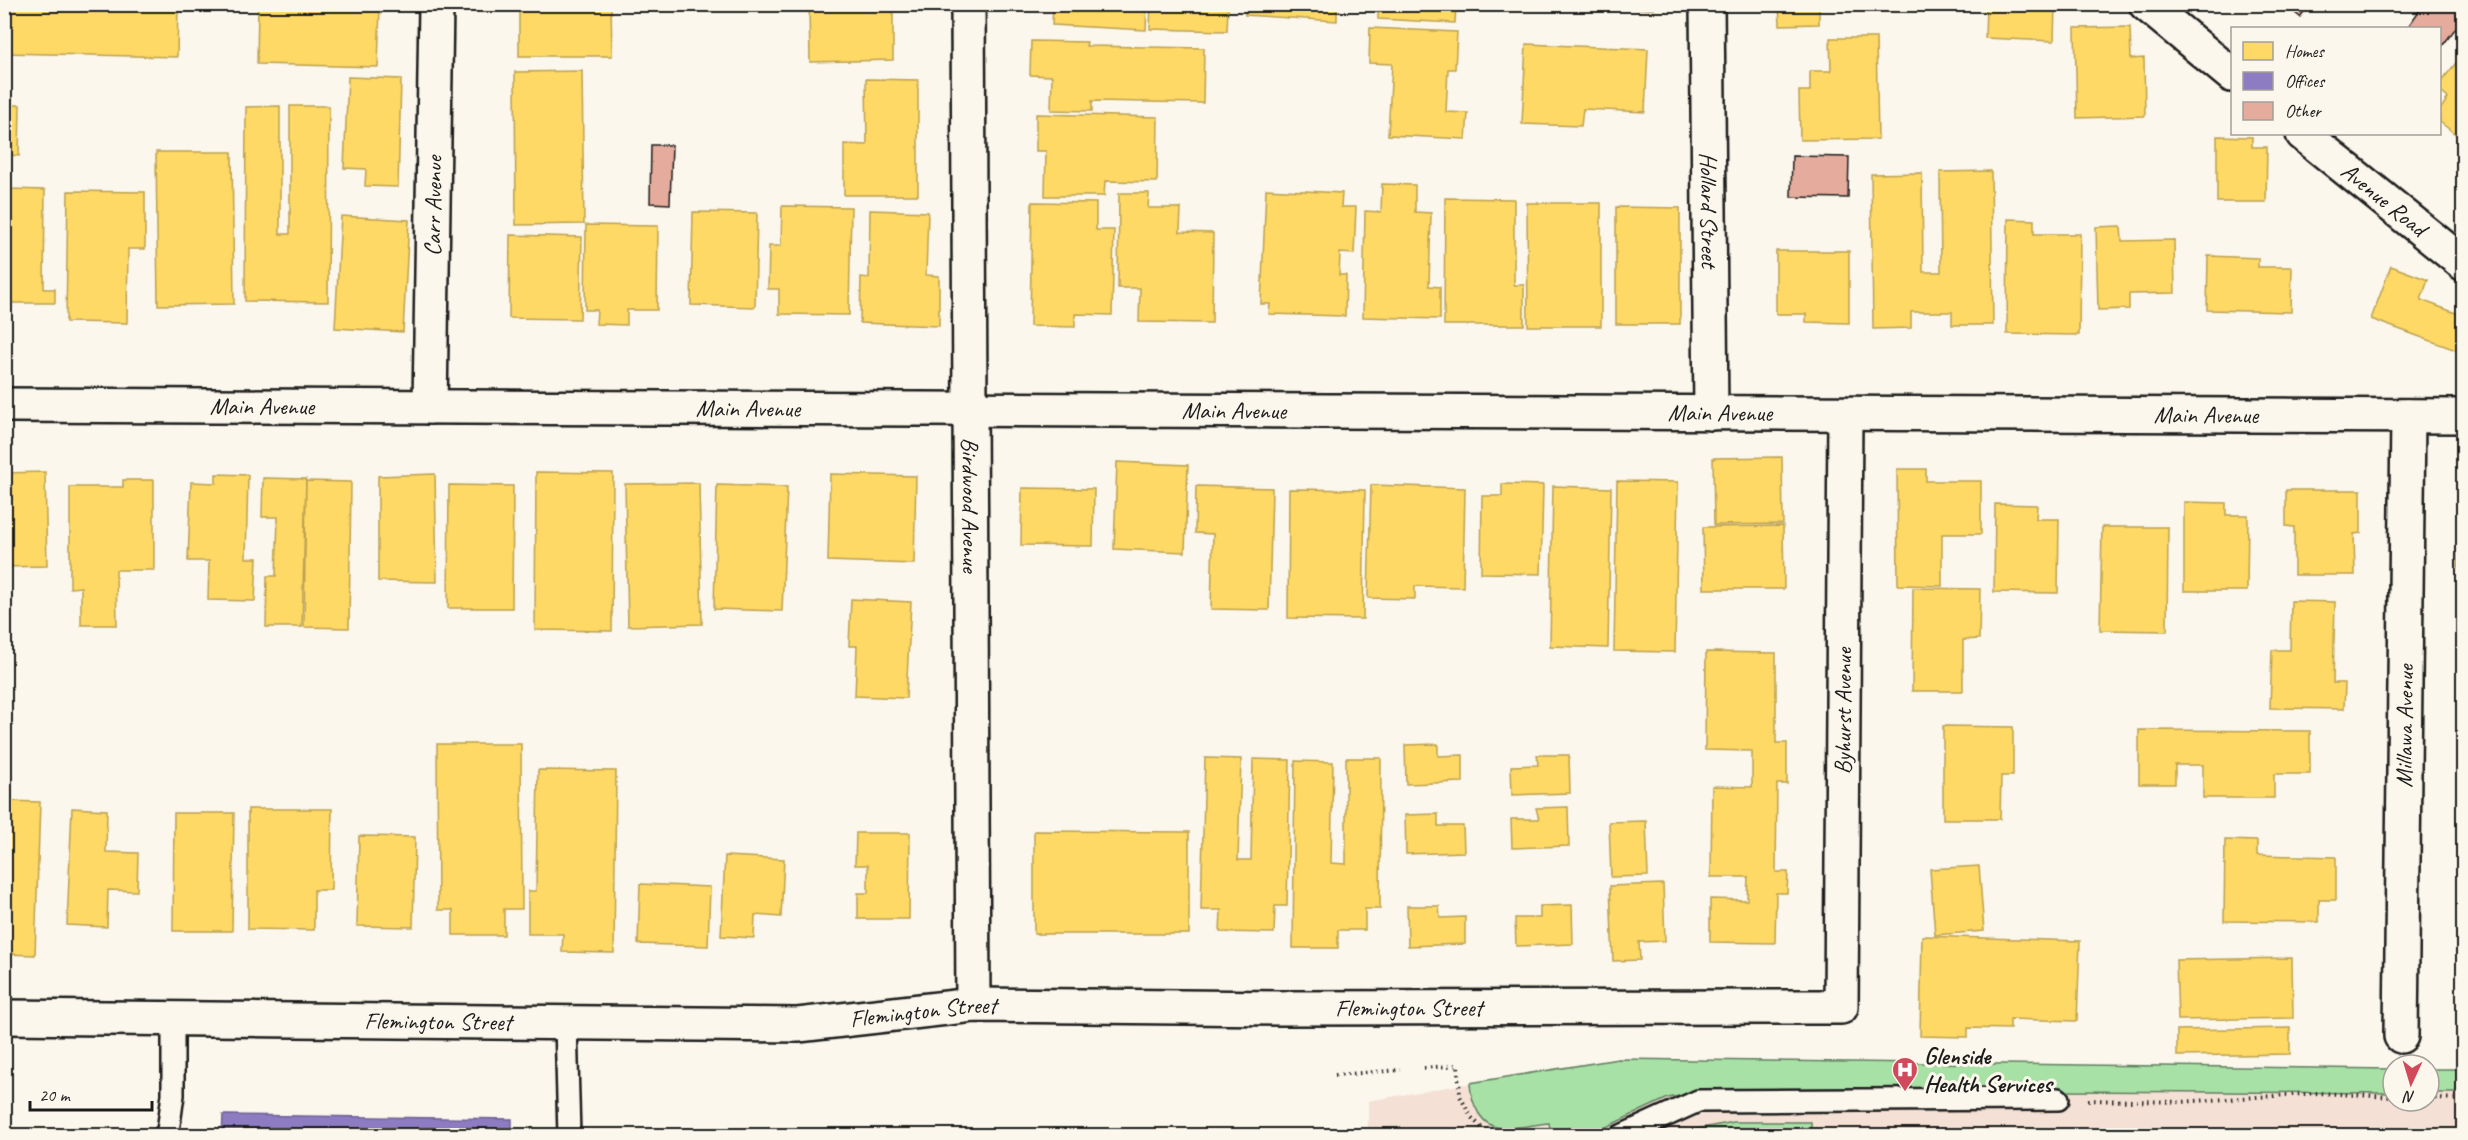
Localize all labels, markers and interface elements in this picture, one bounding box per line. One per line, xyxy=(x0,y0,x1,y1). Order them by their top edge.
legend xyxy=(2231,27,2441,135)
text: Homes xyxy=(2285,40,2325,62)
text: Offices xyxy=(2285,70,2326,92)
text: Other xyxy=(2285,100,2322,122)
street label: Hollard Street xyxy=(1693,152,1725,270)
street label: Carr Avenue xyxy=(417,153,449,256)
street label: Avenue Road xyxy=(2335,156,2435,245)
street label: Main Avenue xyxy=(210,391,316,421)
street label: Main Avenue xyxy=(696,393,802,424)
street label: Main Avenue xyxy=(1182,395,1288,426)
street label: Main Avenue xyxy=(1668,397,1774,428)
street label: Main Avenue xyxy=(2154,400,2260,430)
street label: Birdwood Avenue xyxy=(955,437,986,575)
street label: Byhurst Avenue xyxy=(1828,646,1858,775)
street label: Millawa Avenue xyxy=(2389,662,2420,788)
street label: Flemington Street xyxy=(848,990,1000,1034)
street label: Flemington Street xyxy=(1335,993,1485,1023)
street label: Flemington Street xyxy=(364,1006,515,1037)
place label: Glenside Health Services xyxy=(1924,1041,2054,1099)
north arrow xyxy=(2381,1053,2441,1113)
hospital icon: Glenside Health Services xyxy=(1890,1055,1920,1093)
scale bar xyxy=(30,1074,152,1112)
text: 20 m xyxy=(39,1084,72,1106)
text: N xyxy=(2401,1086,2416,1107)

